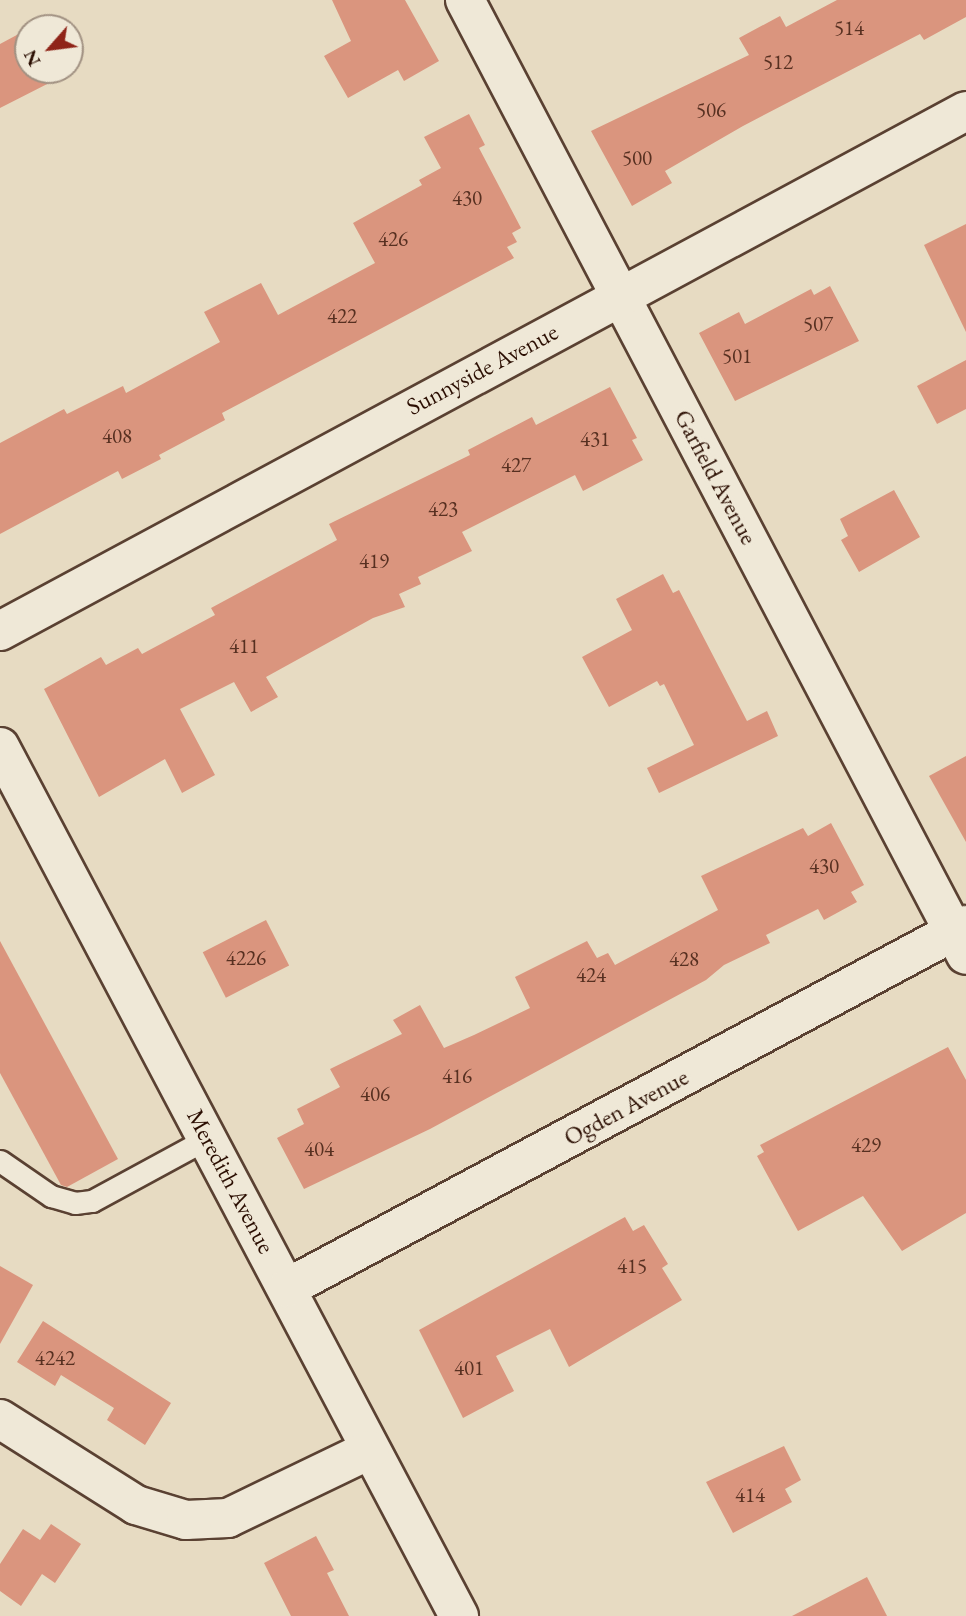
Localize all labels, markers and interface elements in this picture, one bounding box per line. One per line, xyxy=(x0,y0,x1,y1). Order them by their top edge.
north arrow xyxy=(14,14,84,84)
house number: 514 xyxy=(834,15,864,41)
text: N xyxy=(17,45,46,71)
house number: 512 xyxy=(763,49,793,75)
house number: 506 xyxy=(696,97,726,123)
house number: 500 xyxy=(622,145,652,171)
house number: 430 xyxy=(452,185,482,211)
house number: 426 xyxy=(378,226,408,252)
house number: 422 xyxy=(327,303,357,329)
house number: 507 xyxy=(803,311,833,337)
street label: Sunnyside Avenue xyxy=(401,317,563,421)
house number: 501 xyxy=(722,343,752,369)
street label: Garfield Avenue xyxy=(668,405,764,549)
house number: 408 xyxy=(102,423,132,449)
house number: 431 xyxy=(580,426,610,452)
house number: 427 xyxy=(501,452,531,478)
house number: 423 xyxy=(428,496,458,522)
house number: 419 xyxy=(359,548,389,574)
house number: 411 xyxy=(229,633,259,659)
house number: 430 xyxy=(809,853,839,879)
house number: 4226 xyxy=(226,945,266,971)
house number: 428 xyxy=(669,946,699,972)
house number: 424 xyxy=(576,962,606,988)
street label: Ogden Avenue xyxy=(559,1062,693,1152)
house number: 416 xyxy=(442,1063,472,1089)
house number: 406 xyxy=(360,1081,390,1107)
street label: Meredith Avenue xyxy=(181,1104,281,1258)
house number: 429 xyxy=(851,1132,881,1158)
house number: 404 xyxy=(304,1136,334,1162)
house number: 415 xyxy=(617,1253,647,1279)
house number: 4242 xyxy=(35,1345,75,1371)
house number: 401 xyxy=(454,1355,484,1381)
house number: 414 xyxy=(735,1482,765,1508)

